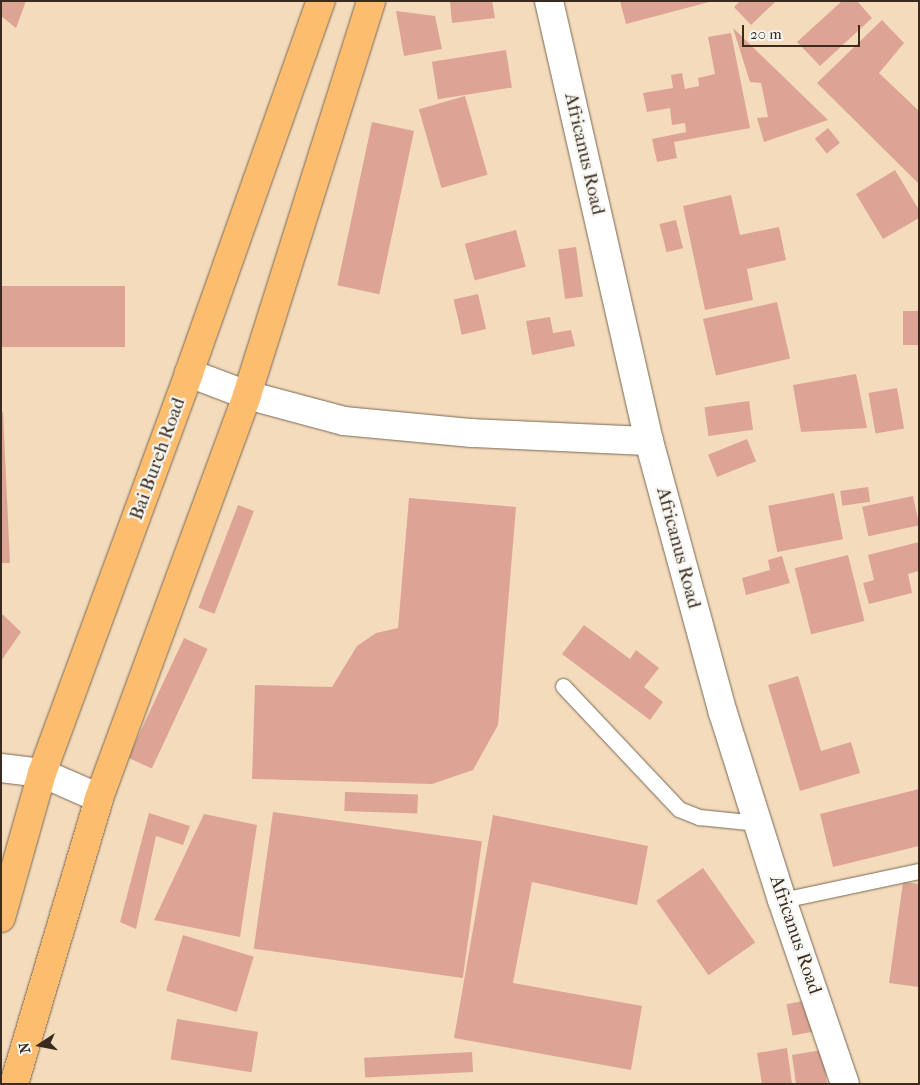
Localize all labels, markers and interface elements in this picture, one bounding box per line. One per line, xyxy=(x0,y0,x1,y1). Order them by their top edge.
scale bar xyxy=(745,15,862,47)
text: 20 m xyxy=(750,25,782,43)
street label: Africanus Road xyxy=(559,91,609,217)
street label: Bai Bureh Road xyxy=(125,395,191,523)
street label: Africanus Road xyxy=(651,485,705,611)
street label: Africanus Road xyxy=(764,873,826,997)
north arrow xyxy=(15,1020,65,1070)
text: N xyxy=(15,1041,34,1055)

